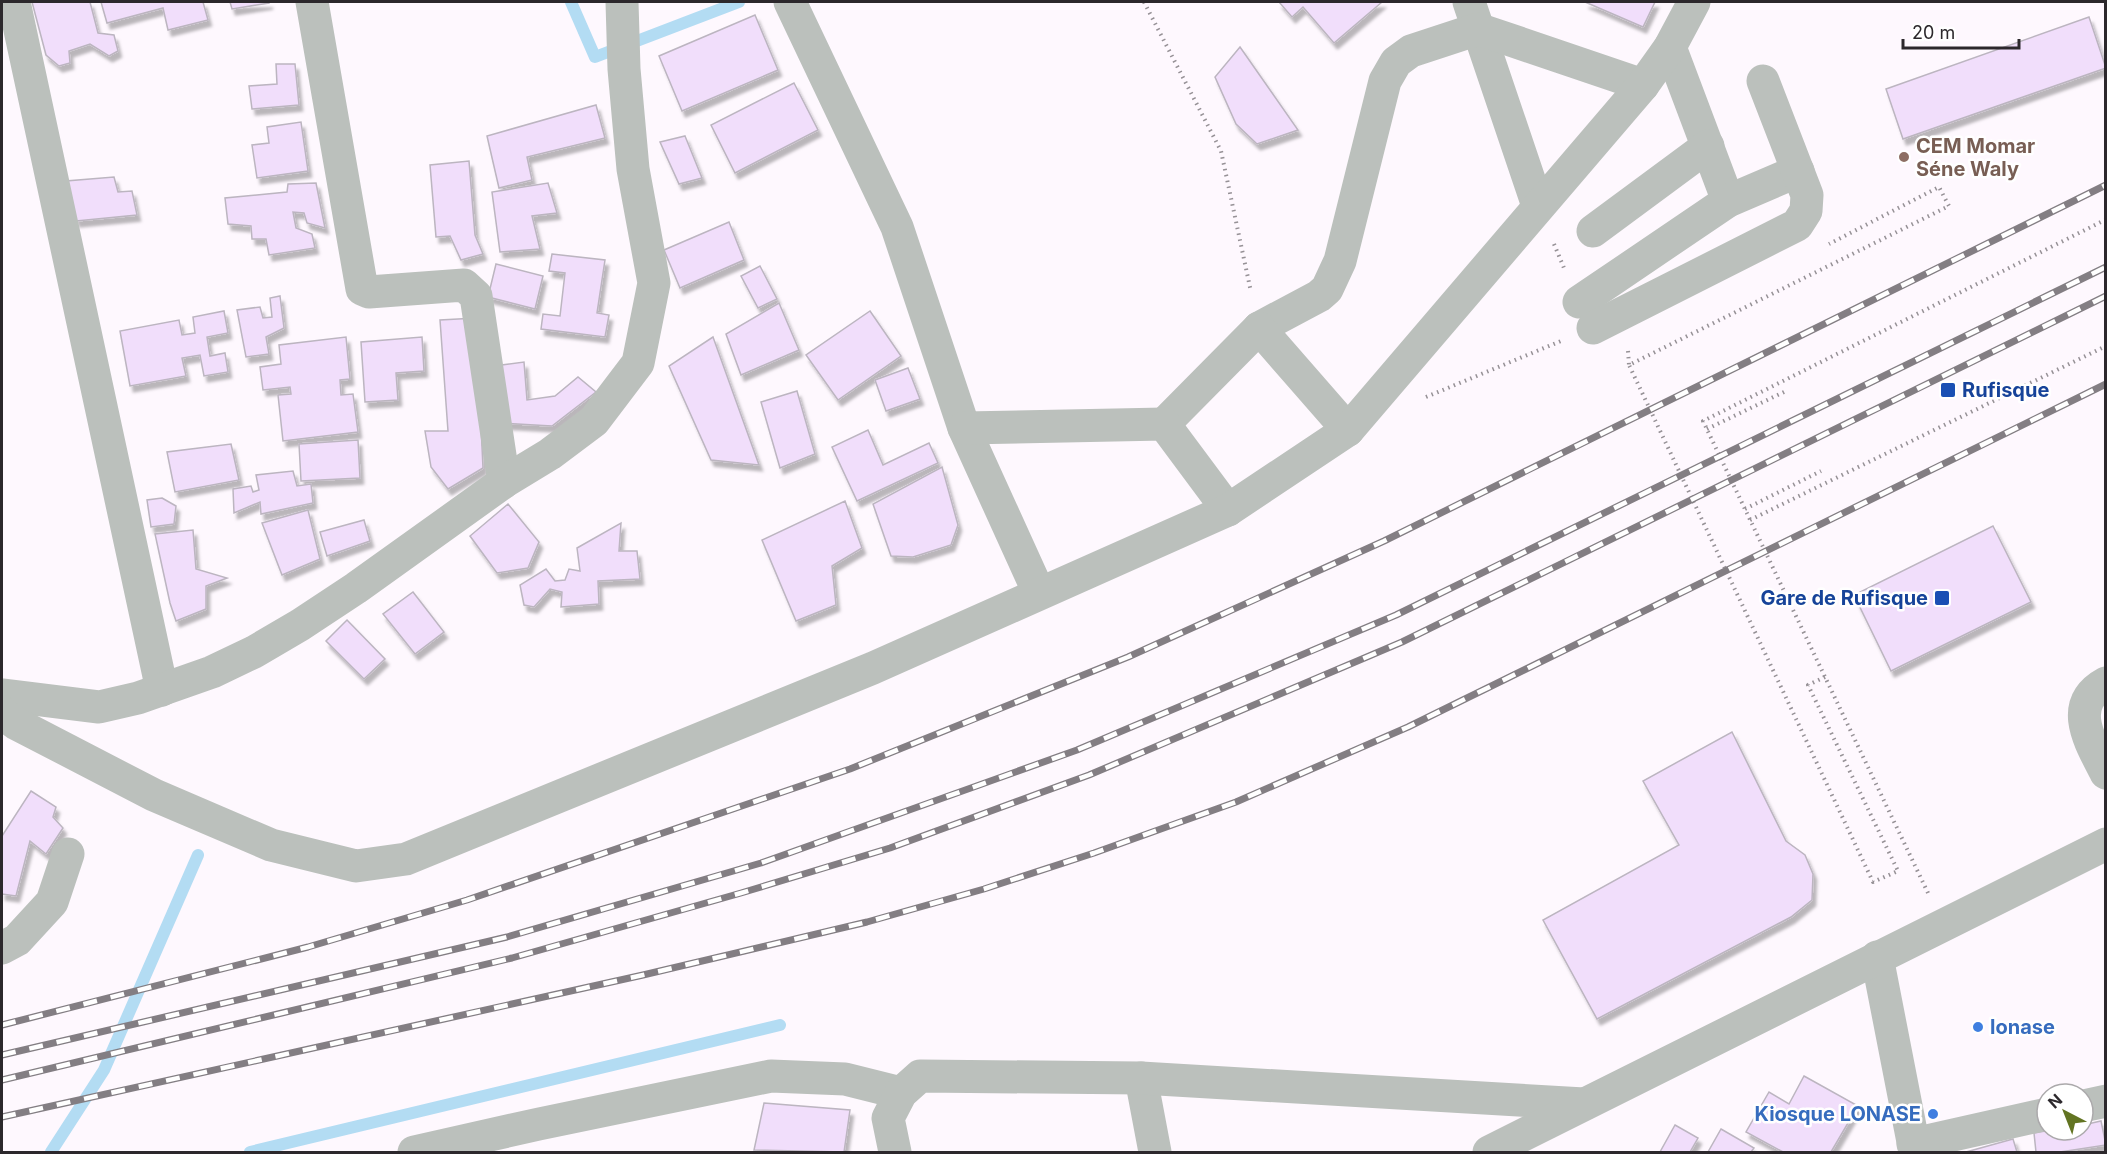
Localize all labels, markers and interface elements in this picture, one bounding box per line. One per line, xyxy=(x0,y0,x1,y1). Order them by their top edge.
scale bar xyxy=(1903,12,2018,50)
text: 20 m xyxy=(1912,22,1955,43)
place label: CEM Momar Séne Waly xyxy=(1916,134,2035,181)
marker: CEM Momar Séne Waly xyxy=(1897,150,1911,164)
place label: Rufisque xyxy=(1962,378,2049,402)
marker: Rufisque xyxy=(1939,381,1957,399)
place label: Gare de Rufisque xyxy=(1761,586,1928,610)
marker: Gare de Rufisque xyxy=(1933,589,1951,607)
place label: lonase xyxy=(1990,1015,2055,1039)
marker: lonase xyxy=(1971,1020,1985,1034)
north arrow xyxy=(2035,1082,2095,1142)
text: N xyxy=(2044,1089,2066,1112)
place label: Kiosque LONASE xyxy=(1755,1102,1921,1126)
marker: Kiosque LONASE xyxy=(1926,1107,1940,1121)

